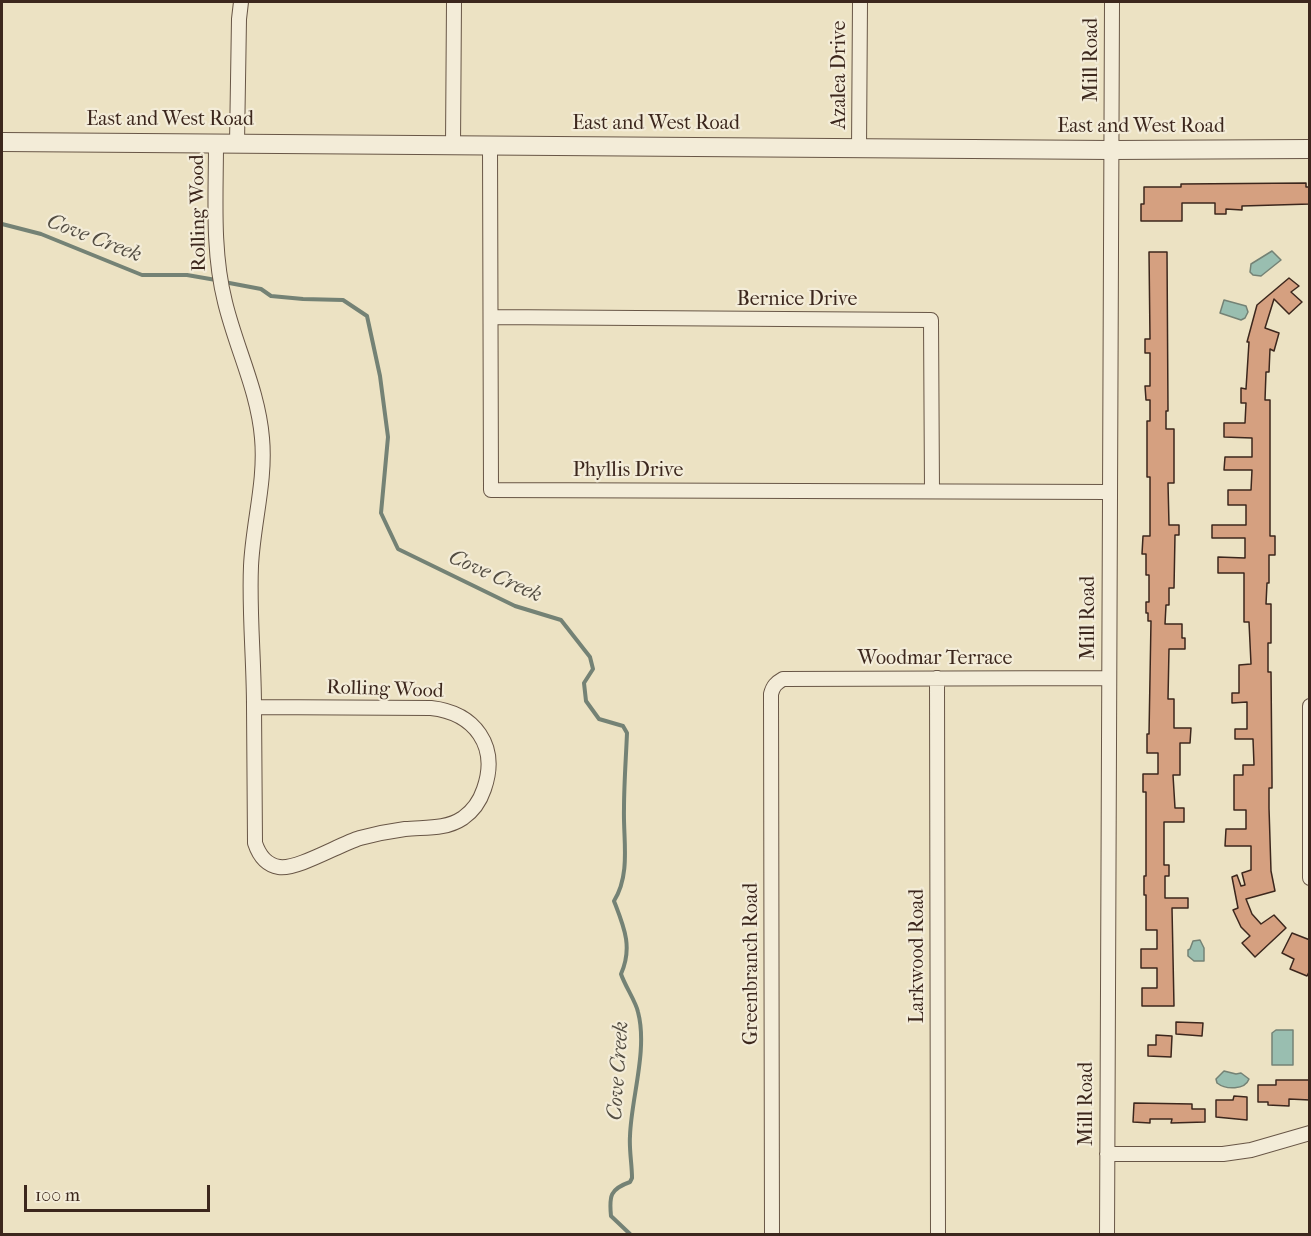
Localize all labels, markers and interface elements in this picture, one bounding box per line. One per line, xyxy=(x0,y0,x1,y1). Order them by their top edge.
street label: Mill Road xyxy=(1080,18,1104,102)
street label: Azalea Drive xyxy=(828,21,852,129)
street label: East and West Road xyxy=(86,108,254,132)
street label: East and West Road xyxy=(572,112,740,136)
street label: East and West Road xyxy=(1057,115,1225,139)
street label: Rolling Wood xyxy=(186,154,212,272)
water label: Cove Creek xyxy=(43,209,145,269)
street label: Bernice Drive xyxy=(737,288,857,312)
street label: Phyllis Drive xyxy=(573,459,683,483)
water label: Cove Creek xyxy=(445,545,545,609)
street label: Mill Road xyxy=(1077,576,1101,660)
street label: Woodmar Terrace xyxy=(858,647,1012,671)
street label: Rolling Wood xyxy=(326,676,444,704)
street label: Greenbranch Road xyxy=(740,883,764,1045)
street label: Larkwood Road xyxy=(906,889,930,1023)
water label: Cove Creek xyxy=(603,1021,635,1121)
street label: Mill Road xyxy=(1075,1062,1099,1146)
scale bar xyxy=(27,1173,213,1211)
text: 100 m xyxy=(35,1185,80,1206)

